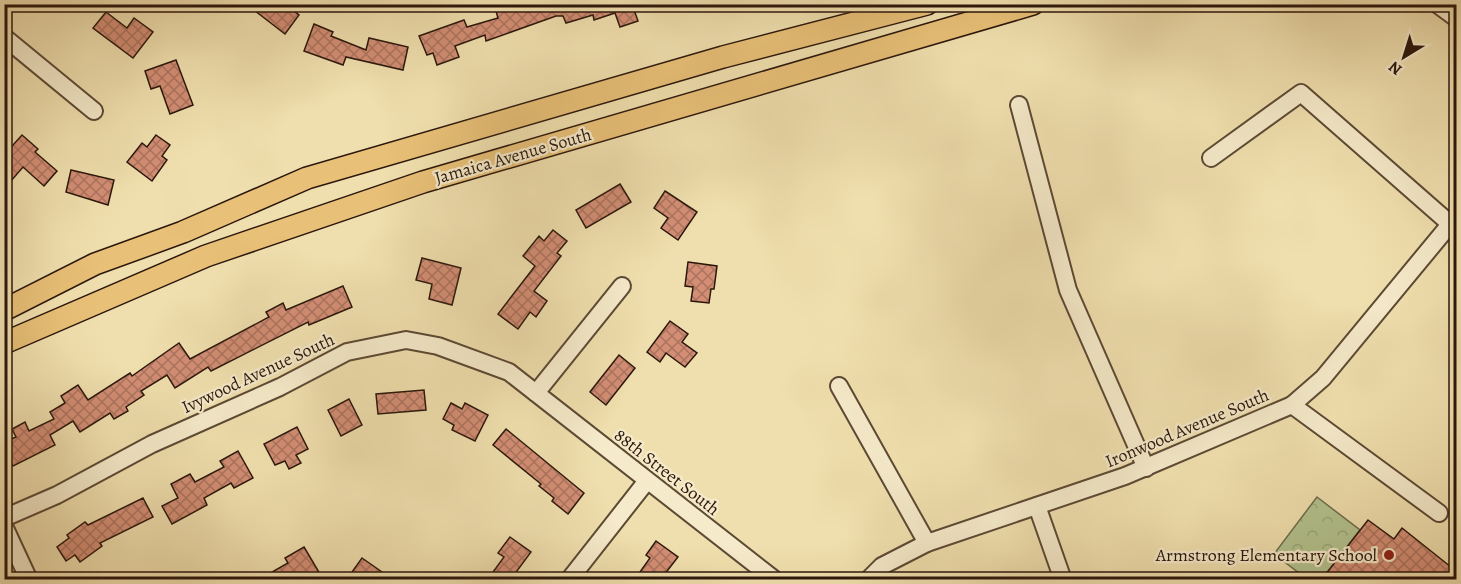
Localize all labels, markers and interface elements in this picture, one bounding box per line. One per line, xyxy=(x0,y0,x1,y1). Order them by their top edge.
north arrow xyxy=(1374,27,1434,87)
text: N xyxy=(1384,56,1407,80)
street label: Jamaica Avenue South xyxy=(432,122,595,190)
street label: Ivywood Avenue South xyxy=(178,327,339,419)
street label: Ironwood Avenue South xyxy=(1101,382,1273,473)
street label: 88th Street South xyxy=(609,423,725,521)
place label: Armstrong Elementary School xyxy=(1155,543,1378,567)
marker: Armstrong Elementary School xyxy=(1382,548,1396,562)

